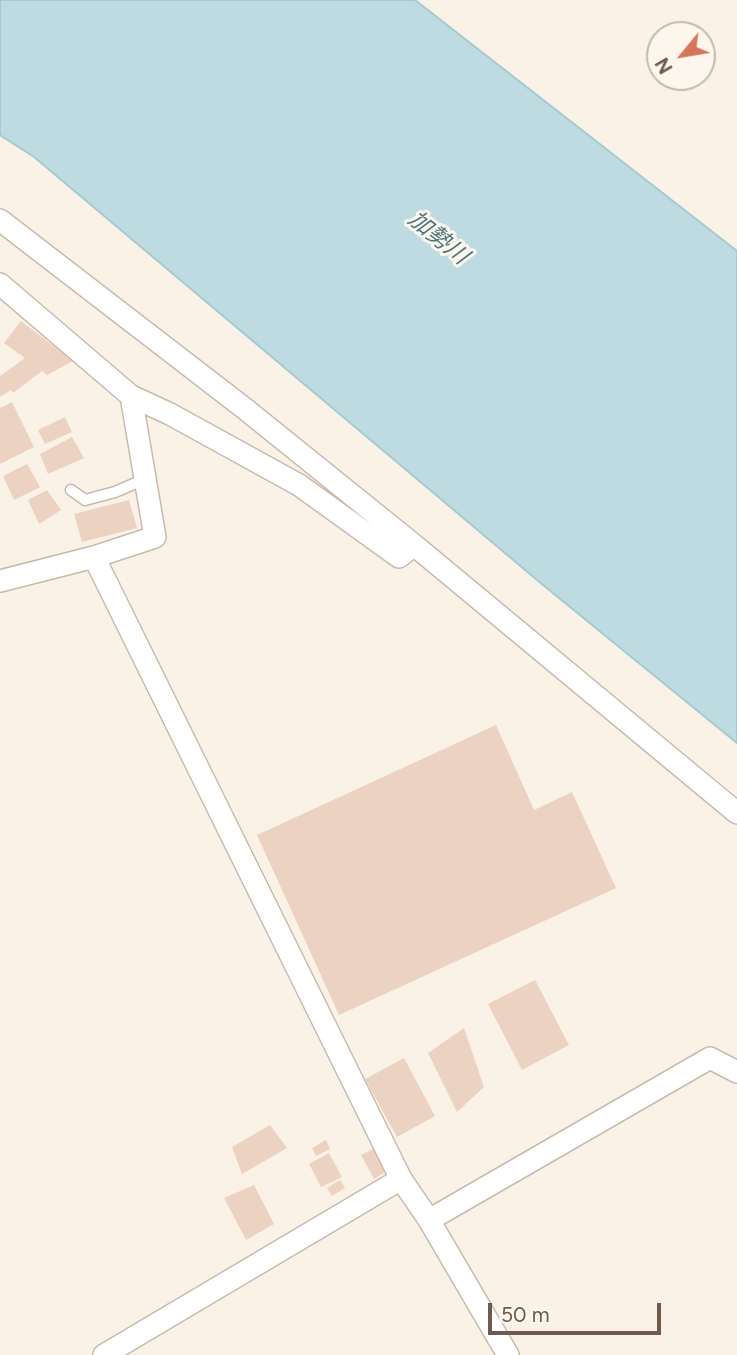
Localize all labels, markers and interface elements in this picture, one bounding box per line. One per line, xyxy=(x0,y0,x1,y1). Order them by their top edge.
north arrow xyxy=(646,21,716,91)
text: N xyxy=(650,54,678,78)
water label: 加勢川 xyxy=(403,206,473,270)
scale bar xyxy=(492,1288,665,1332)
text: 50 m xyxy=(501,1302,550,1327)

